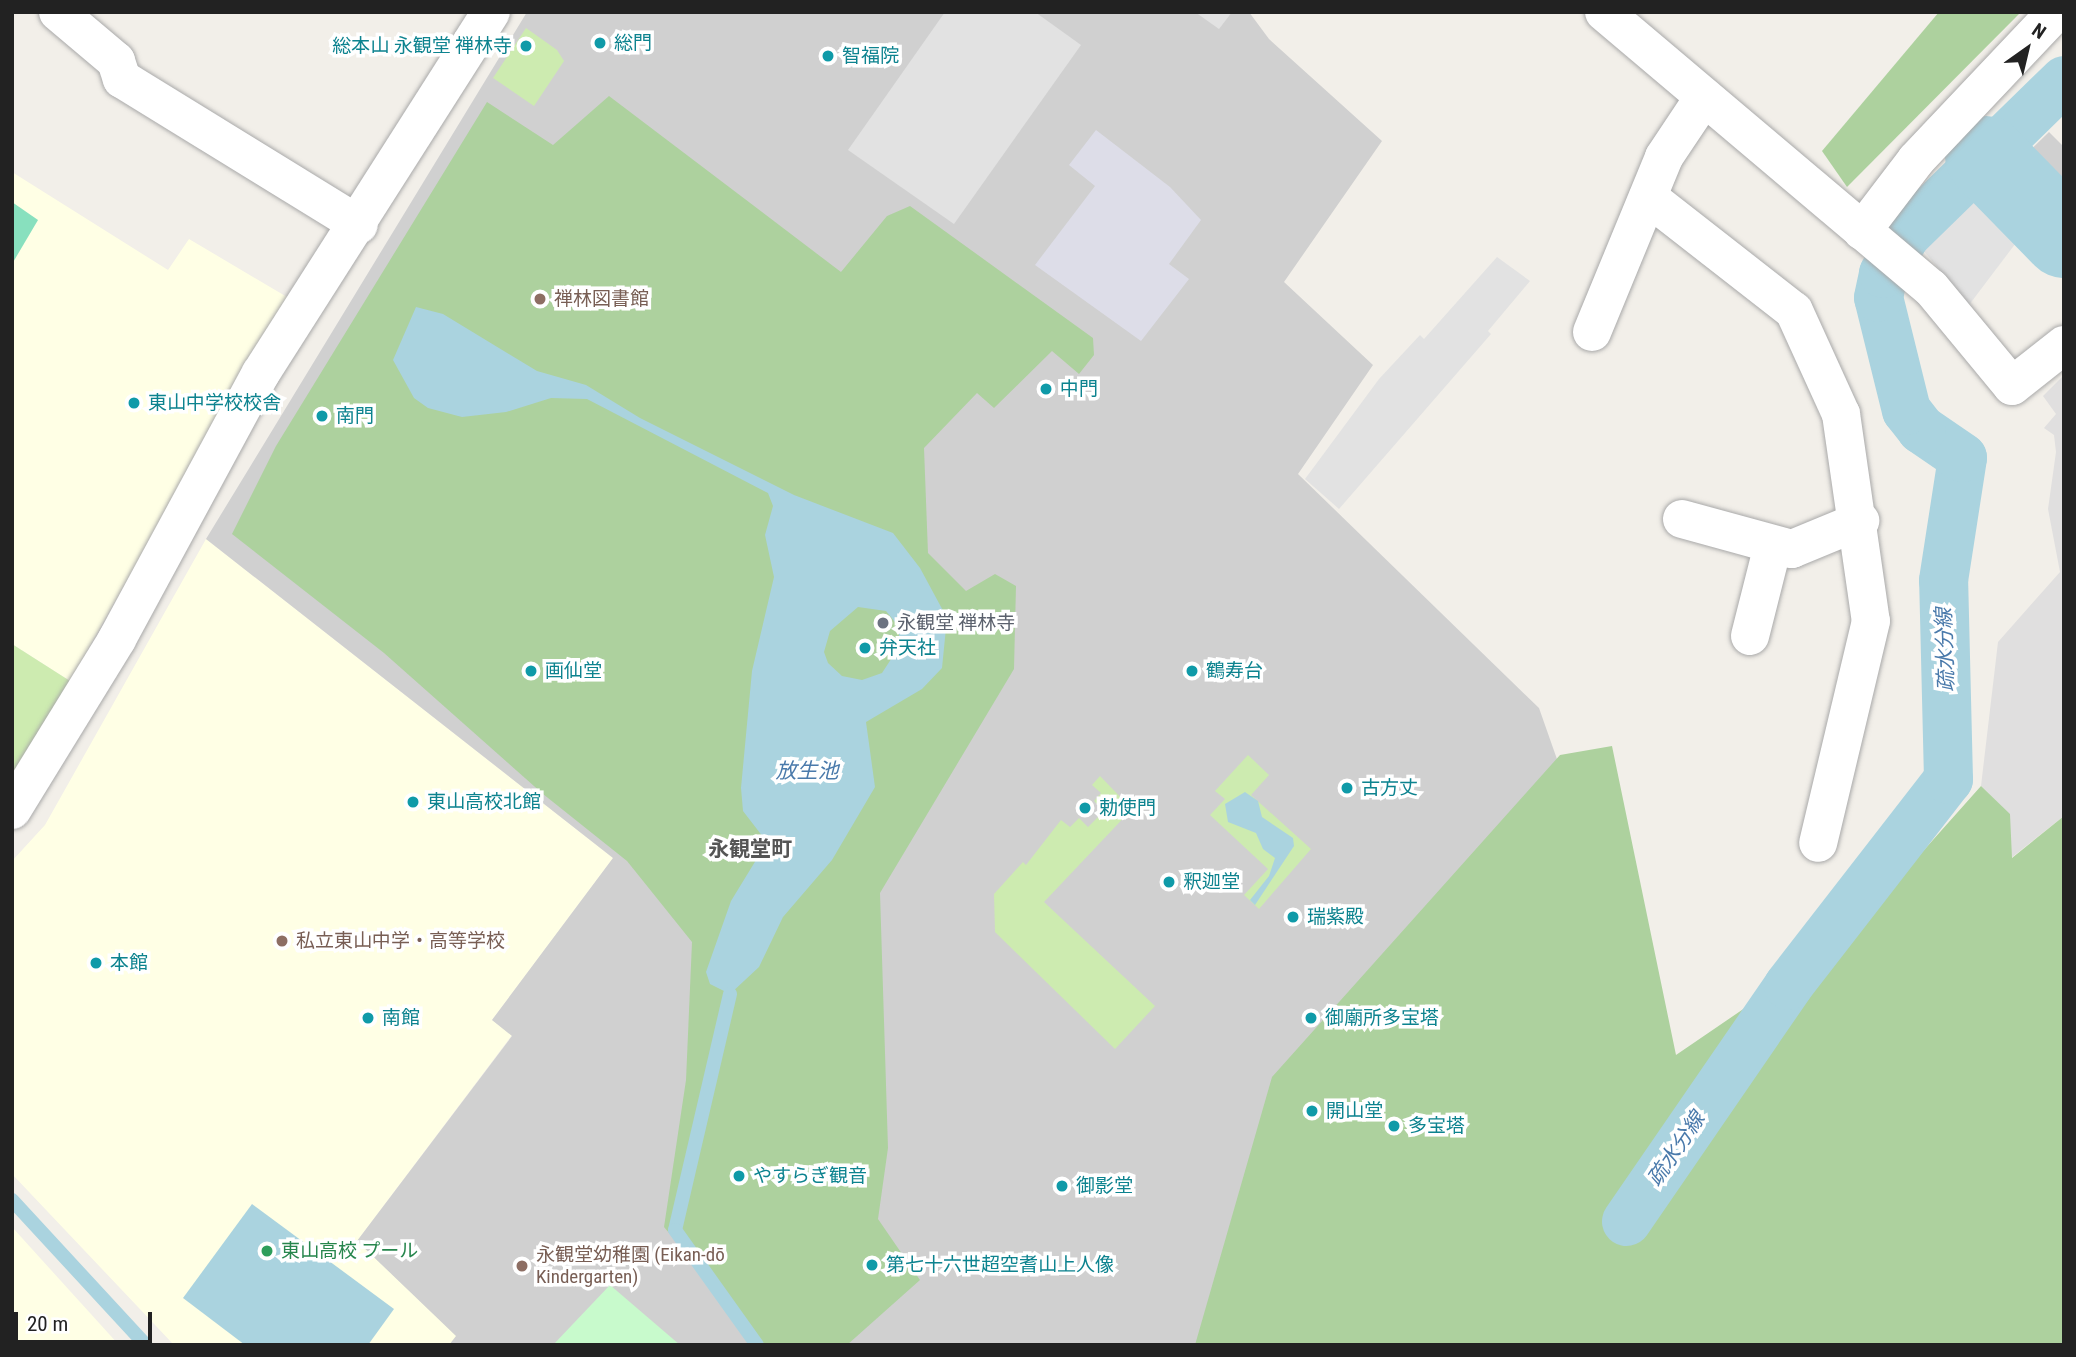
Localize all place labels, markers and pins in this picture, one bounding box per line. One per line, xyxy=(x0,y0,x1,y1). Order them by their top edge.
place label: 総門 xyxy=(614,32,652,54)
place label: 総本山 永観堂 禅林寺 xyxy=(332,35,512,57)
marker: 総門 xyxy=(592,35,608,51)
marker: 総本山 永観堂 禅林寺 xyxy=(518,38,534,54)
place label: 智福院 xyxy=(842,45,899,67)
marker: 智福院 xyxy=(820,48,836,64)
place label: 禅林図書館 xyxy=(554,288,649,310)
marker: 禅林図書館 xyxy=(532,291,548,307)
place label: 中門 xyxy=(1060,378,1098,400)
marker: 中門 xyxy=(1038,381,1054,397)
place label: 東山中学校校舎 xyxy=(148,392,281,414)
marker: 東山中学校校舎 xyxy=(126,395,142,411)
place label: 南門 xyxy=(336,405,374,427)
marker: 南門 xyxy=(314,408,330,424)
place label: 永観堂 禅林寺 xyxy=(897,612,1015,634)
marker: 永観堂 禅林寺 xyxy=(875,615,891,631)
place label: 弁天社 xyxy=(879,637,936,659)
marker: 弁天社 xyxy=(857,640,873,656)
place label: 画仙堂 xyxy=(545,660,602,682)
place label: 鶴寿台 xyxy=(1206,660,1263,682)
marker: 画仙堂 xyxy=(523,663,539,679)
marker: 鶴寿台 xyxy=(1184,663,1200,679)
place label: 古方丈 xyxy=(1361,777,1418,799)
marker: 古方丈 xyxy=(1339,780,1355,796)
place label: 東山高校北館 xyxy=(427,791,541,813)
marker: 東山高校北館 xyxy=(405,794,421,810)
place label: 勅使門 xyxy=(1099,797,1156,819)
marker: 勅使門 xyxy=(1077,800,1093,816)
place label: 釈迦堂 xyxy=(1183,871,1240,893)
marker: 釈迦堂 xyxy=(1161,874,1177,890)
place label: 瑞紫殿 xyxy=(1307,906,1364,928)
marker: 瑞紫殿 xyxy=(1285,909,1301,925)
place label: 私立東山中学・高等学校 xyxy=(296,930,505,952)
marker: 私立東山中学・高等学校 xyxy=(274,933,290,949)
place label: 本館 xyxy=(110,952,148,974)
marker: 本館 xyxy=(88,955,104,971)
place label: 南館 xyxy=(382,1007,420,1029)
place label: 御廟所多宝塔 xyxy=(1325,1007,1439,1029)
marker: 南館 xyxy=(360,1010,376,1026)
marker: 御廟所多宝塔 xyxy=(1303,1010,1319,1026)
place label: 開山堂 xyxy=(1326,1100,1383,1122)
marker: 開山堂 xyxy=(1304,1103,1320,1119)
place label: 多宝塔 xyxy=(1408,1115,1465,1137)
marker: 多宝塔 xyxy=(1386,1118,1402,1134)
place label: やすらぎ観音 xyxy=(753,1165,867,1187)
marker: やすらぎ観音 xyxy=(731,1168,747,1184)
place label: 御影堂 xyxy=(1076,1175,1133,1197)
marker: 御影堂 xyxy=(1054,1178,1070,1194)
place label: 東山高校 プール xyxy=(281,1240,418,1262)
marker: 東山高校 プール xyxy=(259,1243,275,1259)
place label: 永観堂幼稚園 (Eikan-dō Kindergarten) xyxy=(536,1244,725,1288)
place label: 第七十六世超空耆山上人像 xyxy=(886,1254,1114,1276)
marker: 第七十六世超空耆山上人像 xyxy=(864,1257,880,1273)
marker: 永観堂幼稚園 (Eikan-dō Kindergarten) xyxy=(514,1258,530,1274)

